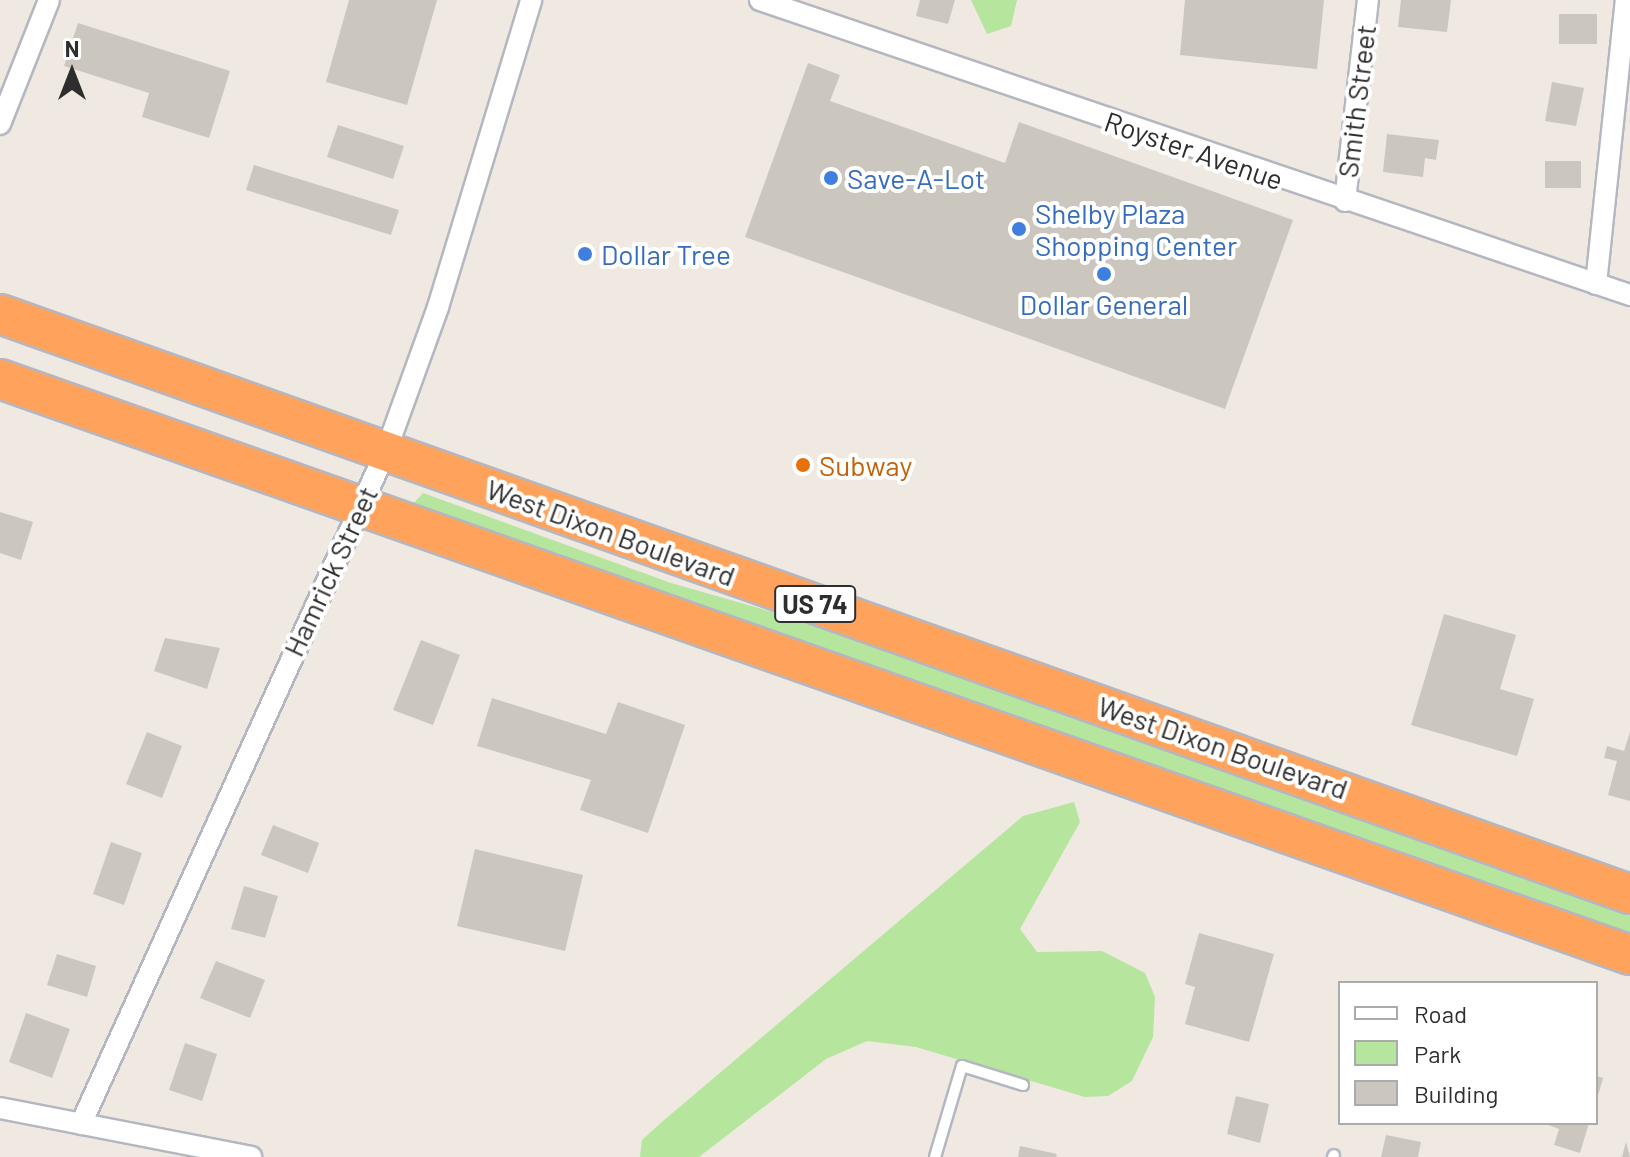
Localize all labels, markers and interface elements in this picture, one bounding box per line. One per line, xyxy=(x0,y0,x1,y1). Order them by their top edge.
street label: Smith Street xyxy=(1330,23,1382,179)
north arrow xyxy=(32,32,112,112)
text: N xyxy=(65,35,79,61)
street label: Royster Avenue xyxy=(1100,104,1288,196)
place label: Save-A-Lot xyxy=(847,161,985,195)
marker: Save-A-Lot xyxy=(822,169,840,187)
place label: Shelby Plaza Shopping Center xyxy=(1035,196,1237,262)
marker: Shelby Plaza Shopping Center xyxy=(1010,220,1028,238)
place label: Dollar Tree xyxy=(601,237,731,271)
marker: Dollar Tree xyxy=(576,245,594,263)
marker: Dollar General xyxy=(1095,265,1113,283)
place label: Dollar General xyxy=(1020,287,1188,321)
place label: Subway xyxy=(819,448,912,482)
marker: Subway xyxy=(794,456,812,474)
street label: West Dixon Boulevard xyxy=(482,471,740,593)
street label: Hamrick Street xyxy=(276,481,384,661)
road number: US 74 xyxy=(773,582,857,626)
street label: West Dixon Boulevard xyxy=(1094,689,1352,805)
legend xyxy=(1338,981,1598,1125)
text: Road xyxy=(1414,999,1467,1028)
text: Park xyxy=(1414,1039,1461,1068)
text: Building xyxy=(1414,1079,1498,1108)

